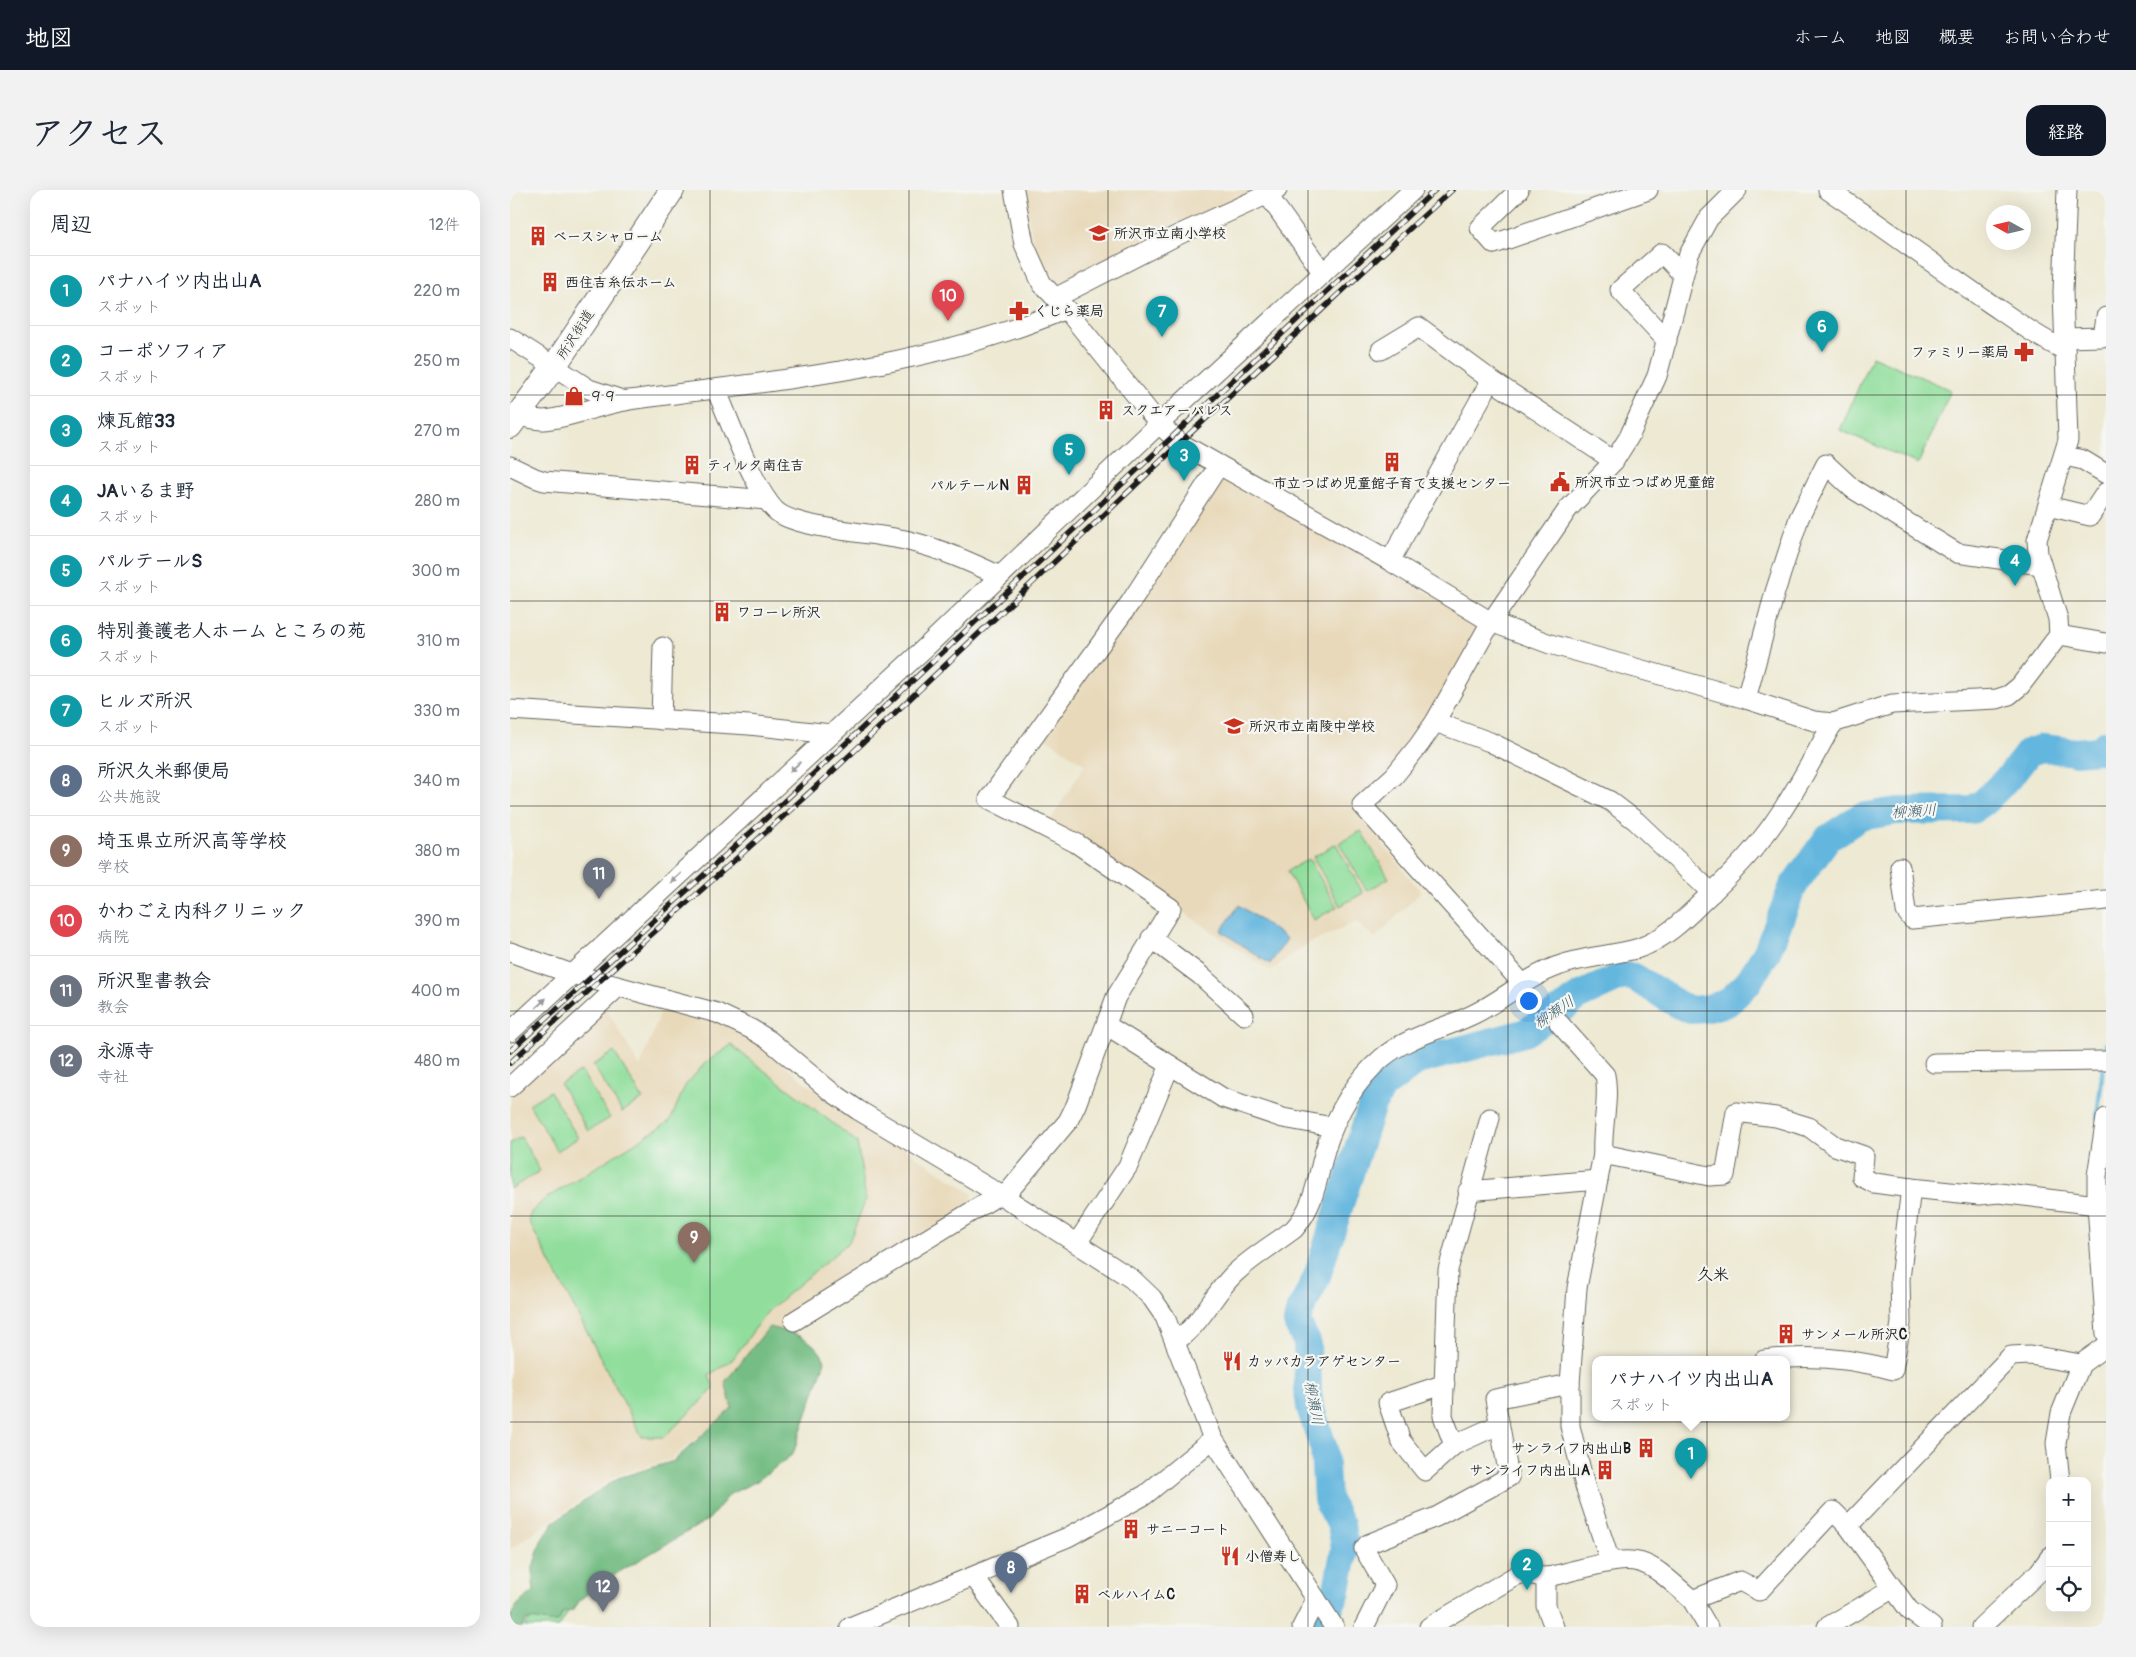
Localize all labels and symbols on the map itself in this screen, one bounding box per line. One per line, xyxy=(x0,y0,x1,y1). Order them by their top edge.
north arrow xyxy=(1986,205,2031,250)
school or university icon: 所沢市立南小学校 xyxy=(1088,222,1110,244)
building icon: ベースシャローム xyxy=(527,225,549,247)
place label: 所沢市立南小学校 xyxy=(1114,225,1226,242)
place label: ベースシャローム xyxy=(553,228,663,245)
building icon: 西住吉糸伝ホーム xyxy=(539,271,561,293)
place label: 西住吉糸伝ホーム xyxy=(565,274,676,291)
pin: 10 xyxy=(932,280,964,321)
pin: 7 xyxy=(1146,296,1178,337)
pharmacy icon: くじら薬局 xyxy=(1008,300,1030,322)
place label: くじら薬局 xyxy=(1034,303,1104,320)
street label: 所沢街道 xyxy=(553,306,598,362)
pin: 6 xyxy=(1806,311,1838,352)
pharmacy icon: ファミリー薬局 xyxy=(2013,341,2035,363)
place label: ファミリー薬局 xyxy=(1911,344,2009,361)
shop icon: ９９ xyxy=(563,385,585,407)
place label: ９９ xyxy=(589,388,617,405)
building icon: スクエアーパレス xyxy=(1095,399,1117,421)
place label: スクエアーパレス xyxy=(1121,402,1232,419)
pin: 5 xyxy=(1053,434,1085,475)
pin: 3 xyxy=(1168,440,1200,481)
building icon: 市立つばめ児童館子育て支援センター xyxy=(1381,451,1403,473)
building icon: ティルタ南住吉 xyxy=(681,454,703,476)
place label: ティルタ南住吉 xyxy=(707,457,804,474)
public building icon: 所沢市立つばめ児童館 xyxy=(1549,471,1571,493)
building icon: パルテールN xyxy=(1013,474,1035,496)
place label: 所沢市立つばめ児童館 xyxy=(1575,474,1715,491)
place label: 市立つばめ児童館子育て支援センター xyxy=(1273,475,1511,492)
place label: パルテールN xyxy=(930,477,1009,494)
pin: 4 xyxy=(1999,545,2031,586)
building icon: ワコーレ所沢 xyxy=(711,601,733,623)
place label: ワコーレ所沢 xyxy=(737,604,820,621)
school or university icon: 所沢市立南陵中学校 xyxy=(1223,715,1245,737)
place label: 所沢市立南陵中学校 xyxy=(1249,718,1375,735)
one-way arrow xyxy=(789,762,802,773)
water label: 柳瀬川 xyxy=(1891,801,1937,822)
pin: 11 xyxy=(583,858,615,899)
one-way arrow xyxy=(671,872,683,884)
your location xyxy=(1516,988,1542,1014)
water label: 柳瀬川 xyxy=(1530,992,1578,1033)
one-way arrow xyxy=(535,997,547,1009)
pin: 9 xyxy=(678,1222,710,1263)
district label: 久米 xyxy=(1697,1265,1729,1285)
building icon: サンメール所沢C xyxy=(1775,1323,1797,1345)
place label: サンメール所沢C xyxy=(1801,1326,1908,1343)
restaurant icon: カッパカラアゲセンター xyxy=(1221,1350,1243,1372)
place label: カッパカラアゲセンター xyxy=(1247,1353,1401,1370)
water label: 柳瀬川 xyxy=(1300,1379,1327,1427)
building icon: サンライフ内出山B xyxy=(1635,1437,1657,1459)
pin: 1 xyxy=(1675,1438,1707,1479)
place label: サンライフ内出山B xyxy=(1511,1440,1631,1457)
building icon: サンライフ内出山A xyxy=(1594,1459,1616,1481)
place label: サンライフ内出山A xyxy=(1469,1462,1590,1479)
building icon: サニーコート xyxy=(1120,1518,1142,1540)
place label: サニーコート xyxy=(1146,1521,1230,1538)
restaurant icon: 小僧寿し xyxy=(1219,1545,1241,1567)
place label: 小僧寿し xyxy=(1245,1548,1301,1565)
pin: 2 xyxy=(1511,1549,1543,1590)
pin: 8 xyxy=(995,1552,1027,1593)
pin: 12 xyxy=(587,1571,619,1612)
building icon: ベルハイムC xyxy=(1071,1583,1093,1605)
place label: ベルハイムC xyxy=(1097,1586,1175,1603)

